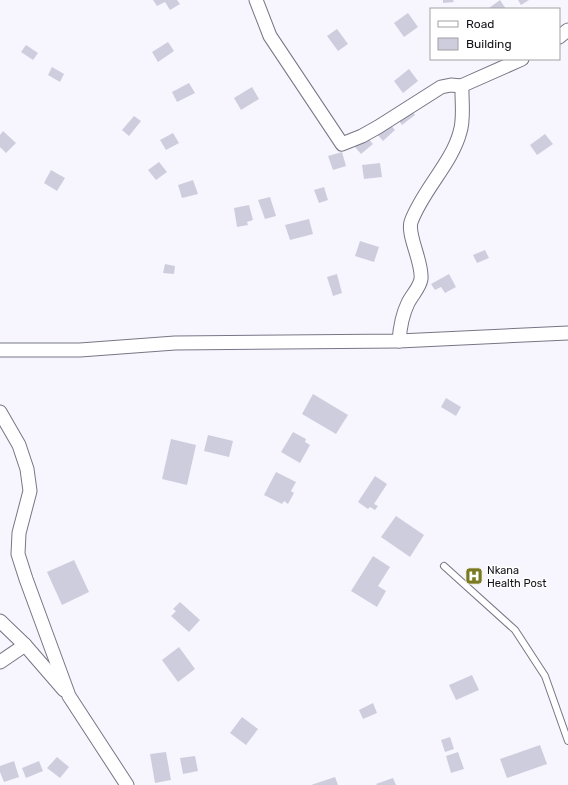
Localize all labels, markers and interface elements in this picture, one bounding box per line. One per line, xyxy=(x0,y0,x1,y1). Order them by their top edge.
legend xyxy=(430,8,560,60)
text: Road xyxy=(466,17,494,31)
text: Building xyxy=(466,37,512,51)
place label: Nkana Health Post xyxy=(487,564,547,590)
hospital icon: Nkana Health Post xyxy=(464,566,484,586)

